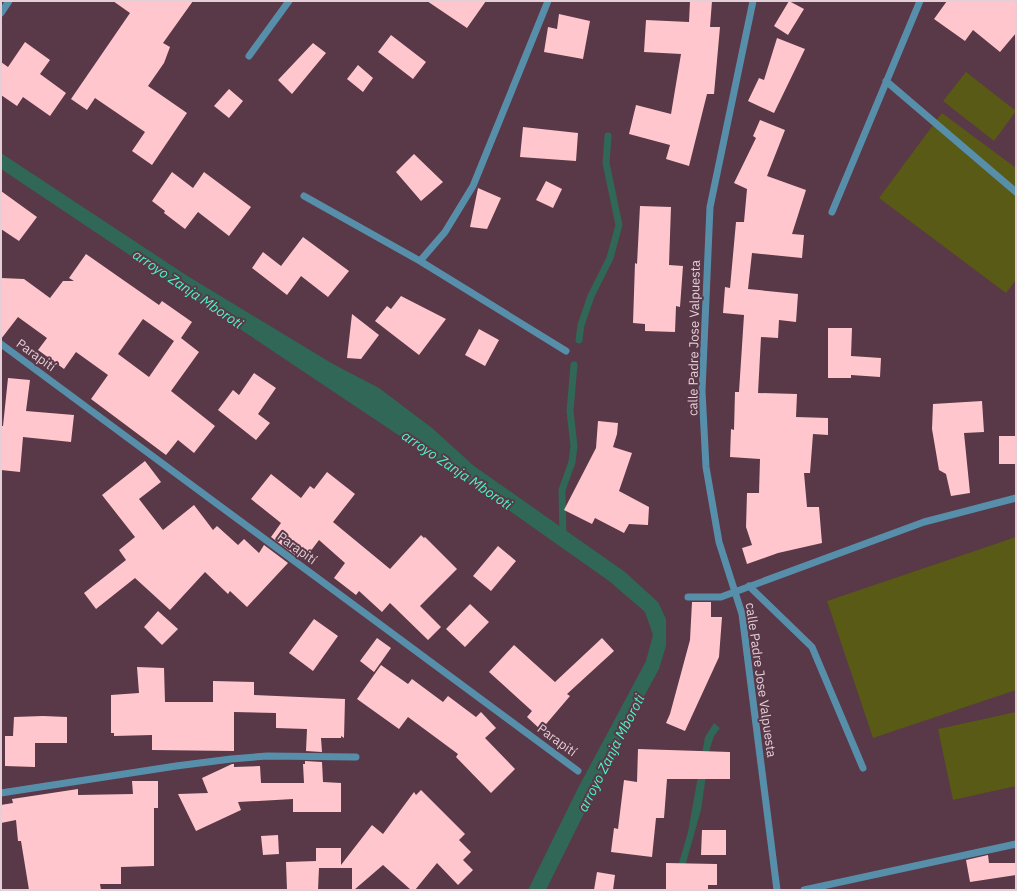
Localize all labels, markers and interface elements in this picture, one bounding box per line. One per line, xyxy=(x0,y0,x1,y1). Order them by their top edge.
water label: arroyo Zanja Mboroti xyxy=(129,245,247,333)
street label: calle Padre Jose Valpuesta xyxy=(684,260,704,416)
street label: Parapití xyxy=(13,335,60,376)
water label: arroyo Zanja Mboroti xyxy=(398,426,516,514)
street label: Parapití xyxy=(274,528,321,569)
street label: calle Padre Jose Valpuesta xyxy=(742,602,780,759)
water label: arroyo Zanja Mboroti xyxy=(574,691,649,815)
street label: Parapití xyxy=(534,720,581,761)

